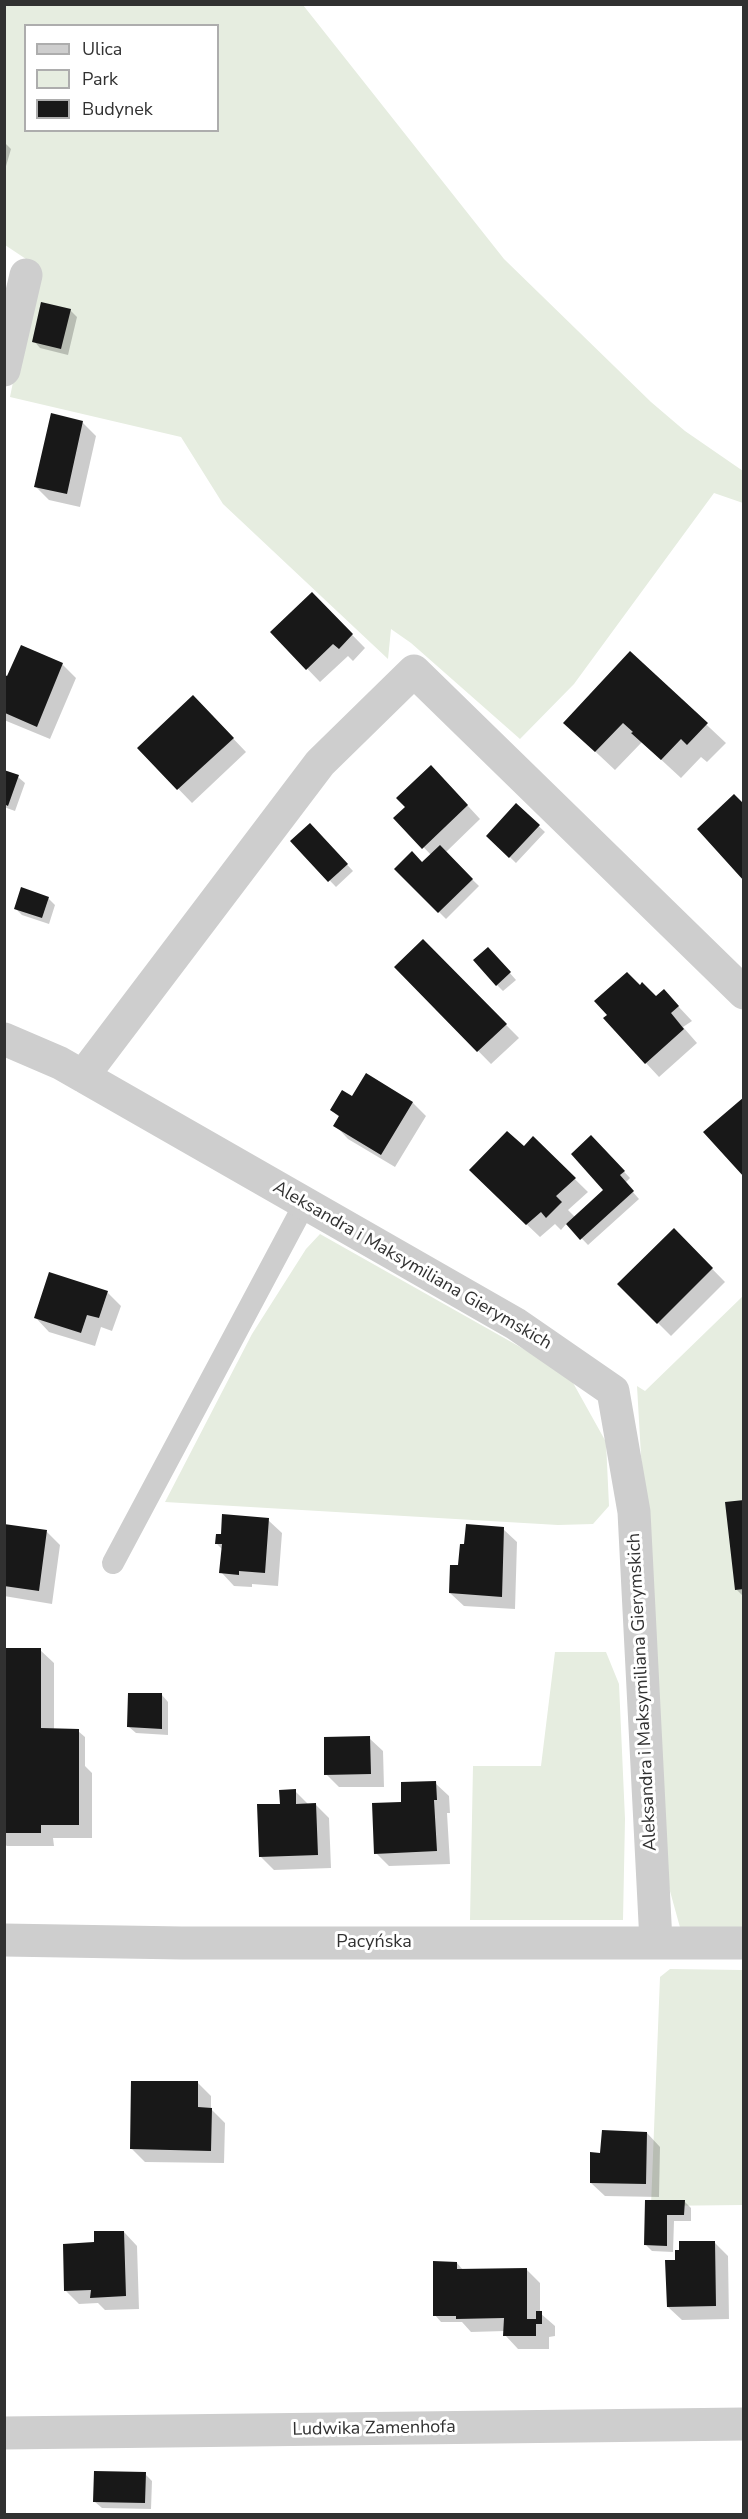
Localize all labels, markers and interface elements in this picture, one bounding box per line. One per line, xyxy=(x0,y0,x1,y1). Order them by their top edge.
legend xyxy=(24,24,219,132)
text: Ulica xyxy=(82,37,122,61)
text: Park xyxy=(82,67,118,91)
text: Budynek xyxy=(82,97,153,121)
street label: Aleksandra i Maksymiliana Gierymskich xyxy=(269,1177,555,1355)
street label: Aleksandra i Maksymiliana Gierymskich xyxy=(624,1532,662,1852)
street label: Pacyńska xyxy=(336,1932,412,1954)
street label: Ludwika Zamenhofa xyxy=(292,2417,456,2441)

